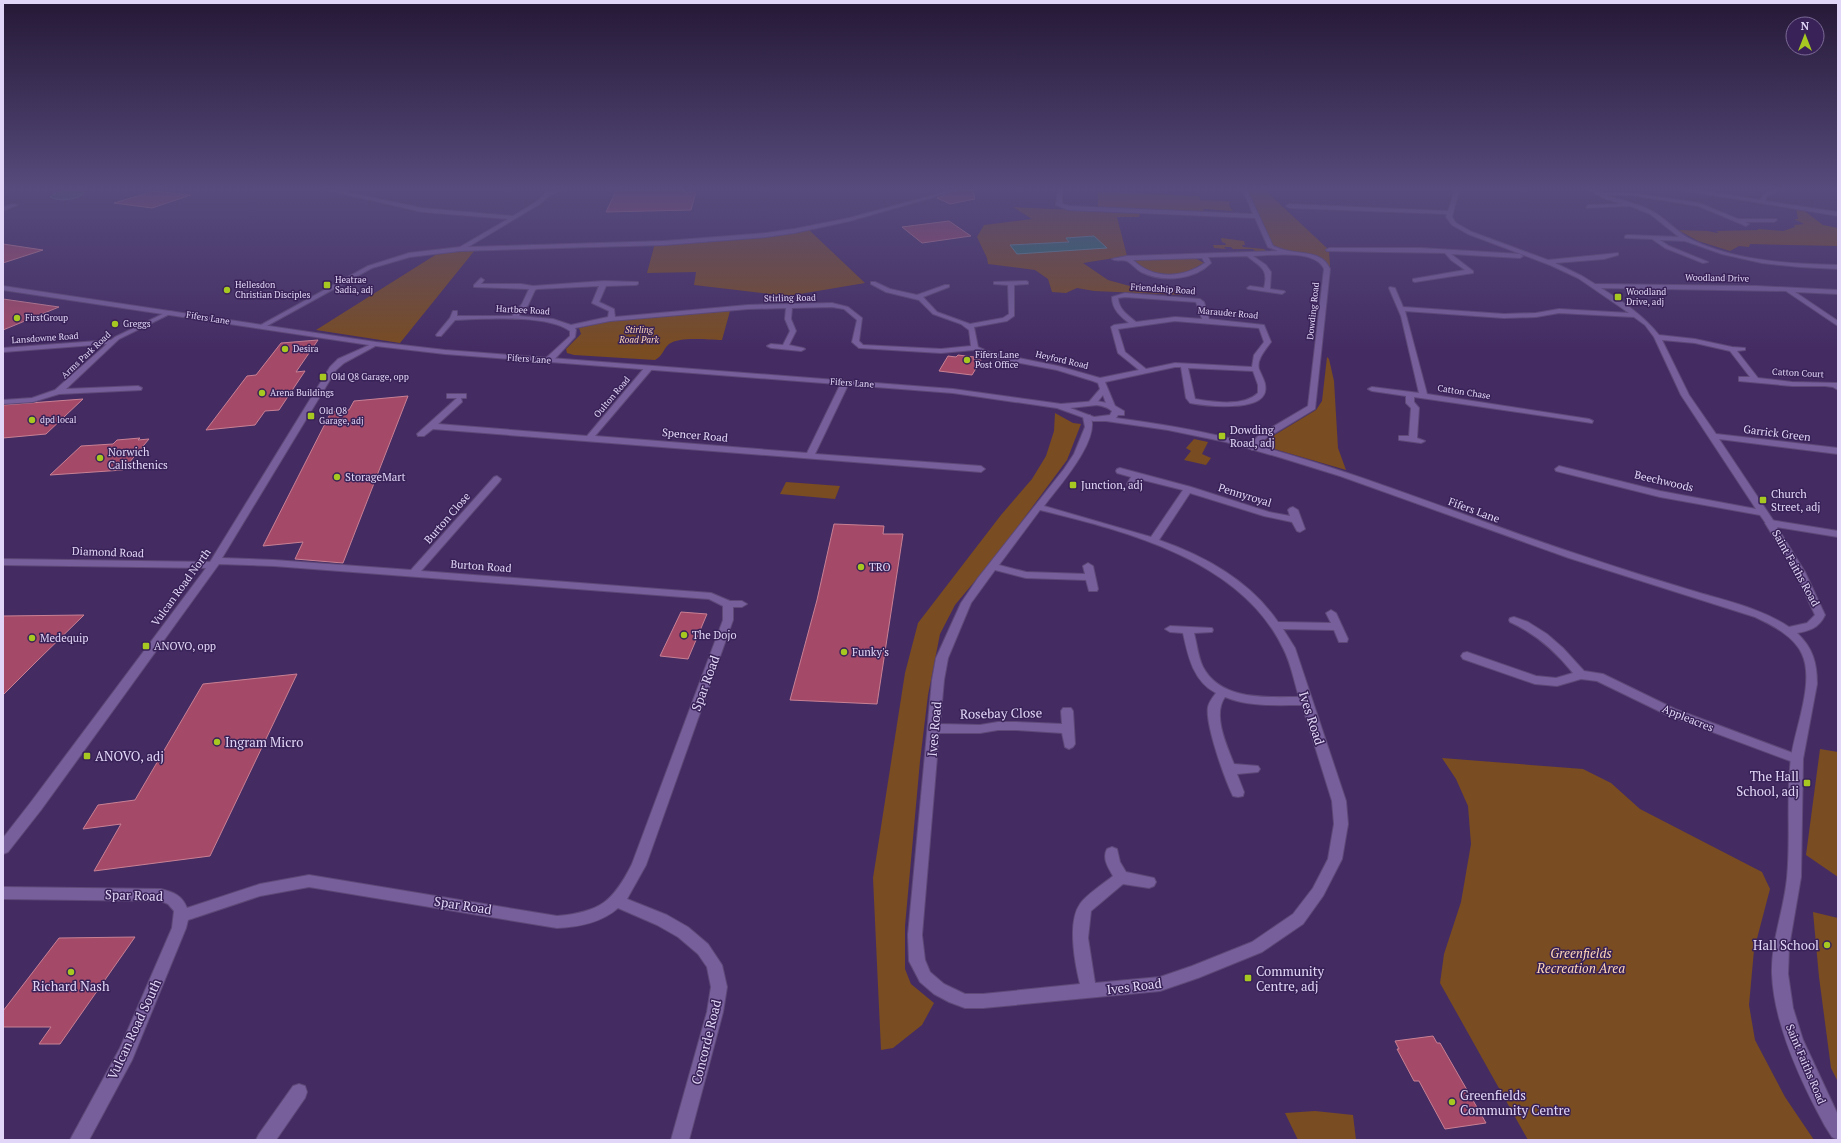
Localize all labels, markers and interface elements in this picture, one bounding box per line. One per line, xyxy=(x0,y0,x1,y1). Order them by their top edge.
north arrow xyxy=(1785,16,1825,56)
text: N xyxy=(1801,19,1810,33)
street label: Woodland Drive xyxy=(1685,271,1750,285)
place label: Heatrae Sadia, adj xyxy=(335,274,373,296)
place label: Hellesdon Christian Disciples xyxy=(235,279,310,301)
marker: Heatrae Sadia, adj xyxy=(322,280,332,290)
street label: Friendship Road xyxy=(1130,281,1196,297)
street label: Dowding Road xyxy=(1304,282,1322,340)
marker: Hellesdon Christian Disciples xyxy=(222,285,232,295)
place label: Woodland Drive, adj xyxy=(1626,286,1666,308)
street label: Stirling Road xyxy=(764,292,816,304)
marker: Woodland Drive, adj xyxy=(1613,292,1623,302)
street label: Hartbee Road xyxy=(496,303,550,317)
street label: Marauder Road xyxy=(1197,304,1259,322)
street label: Fifers Lane xyxy=(185,309,231,327)
place label: FirstGroup xyxy=(25,312,68,324)
marker: FirstGroup xyxy=(12,313,22,323)
place label: Greggs xyxy=(123,318,151,330)
marker: Greggs xyxy=(110,319,120,329)
park label: Stirling Road Park xyxy=(618,324,660,346)
street label: Arms Park Road xyxy=(59,329,113,381)
street label: Lansdowne Road xyxy=(11,330,79,346)
place label: Desira xyxy=(293,343,319,355)
marker: Desira xyxy=(280,344,290,354)
street label: Heyford Road xyxy=(1034,348,1090,372)
place label: Fifers Lane Post Office xyxy=(975,349,1019,371)
street label: Fifers Lane xyxy=(507,351,552,367)
marker: Fifers Lane Post Office xyxy=(962,355,972,365)
street label: Catton Court xyxy=(1772,366,1825,380)
place label: Old Q8 Garage, opp xyxy=(331,371,409,383)
marker: Old Q8 Garage, opp xyxy=(318,372,328,382)
street label: Oulton Road xyxy=(591,374,633,420)
street label: Fifers Lane xyxy=(830,375,875,391)
street label: Catton Chase xyxy=(1437,382,1492,402)
place label: Arena Buildings xyxy=(270,387,334,399)
marker: Arena Buildings xyxy=(257,388,267,398)
place label: Old Q8 Garage, adj xyxy=(319,405,364,427)
marker: Old Q8 Garage, adj xyxy=(306,411,316,421)
place label: dpd local xyxy=(40,414,77,426)
marker: dpd local xyxy=(27,415,37,425)
street label: Garrick Green xyxy=(1743,422,1812,444)
place label: Dowding Road, adj xyxy=(1230,423,1275,450)
street label: Spencer Road xyxy=(661,425,729,445)
marker: Dowding Road, adj xyxy=(1217,431,1227,441)
place label: Norwich Calisthenics xyxy=(108,445,168,472)
marker: Norwich Calisthenics xyxy=(95,453,105,463)
street label: Beechwoods xyxy=(1633,467,1695,495)
place label: StorageMart xyxy=(345,470,406,484)
marker: StorageMart xyxy=(332,472,342,482)
place label: Junction, adj xyxy=(1081,478,1143,492)
marker: Junction, adj xyxy=(1068,480,1078,490)
street label: Pennyroyal xyxy=(1217,480,1273,510)
place label: Church Street, adj xyxy=(1771,487,1821,514)
street label: Burton Close xyxy=(421,489,473,547)
street label: Fifers Lane xyxy=(1446,494,1502,526)
marker: Church Street, adj xyxy=(1758,495,1768,505)
street label: Saint Faiths Road xyxy=(1769,527,1823,609)
street label: Diamond Road xyxy=(72,544,144,560)
street label: Vulcan Road North xyxy=(148,545,214,628)
street label: Burton Road xyxy=(450,557,512,575)
place label: TRO xyxy=(869,560,891,574)
marker: TRO xyxy=(856,562,866,572)
place label: The Dojo xyxy=(692,628,737,642)
marker: The Dojo xyxy=(679,630,689,640)
place label: Medequip xyxy=(40,631,89,645)
marker: Medequip xyxy=(27,633,37,643)
place label: ANOVO, opp xyxy=(154,639,216,653)
marker: ANOVO, opp xyxy=(141,641,151,651)
place label: Funky's xyxy=(852,645,889,659)
marker: Funky's xyxy=(839,647,849,657)
street label: Spar Road xyxy=(687,653,723,713)
street label: Ives Road xyxy=(1295,689,1329,747)
street label: Ives Road xyxy=(923,701,945,757)
street label: Appleacres xyxy=(1660,701,1716,735)
street label: Rosebay Close xyxy=(960,703,1042,723)
place label: Ingram Micro xyxy=(225,733,304,751)
marker: Ingram Micro xyxy=(212,737,222,747)
place label: ANOVO, adj xyxy=(95,747,164,765)
marker: ANOVO, adj xyxy=(82,751,92,761)
place label: The Hall School, adj xyxy=(1736,767,1799,800)
marker: The Hall School, adj xyxy=(1802,778,1812,788)
street label: Spar Road xyxy=(105,885,163,905)
street label: Spar Road xyxy=(433,892,493,918)
place label: Hall School xyxy=(1753,936,1819,954)
marker: Hall School xyxy=(1822,940,1832,950)
park label: Greenfields Recreation Area xyxy=(1536,944,1625,977)
place label: Community Centre, adj xyxy=(1256,962,1325,995)
marker: Richard Nash xyxy=(66,967,76,977)
marker: Community Centre, adj xyxy=(1243,973,1253,983)
street label: Ives Road xyxy=(1105,974,1163,998)
street label: Vulcan Road South xyxy=(103,975,165,1082)
place label: Richard Nash xyxy=(32,977,110,995)
street label: Concorde Road xyxy=(687,998,725,1086)
street label: Saint Faiths Road xyxy=(1783,1022,1829,1106)
place label: Greenfields Community Centre xyxy=(1460,1086,1570,1119)
marker: Greenfields Community Centre xyxy=(1447,1097,1457,1107)

